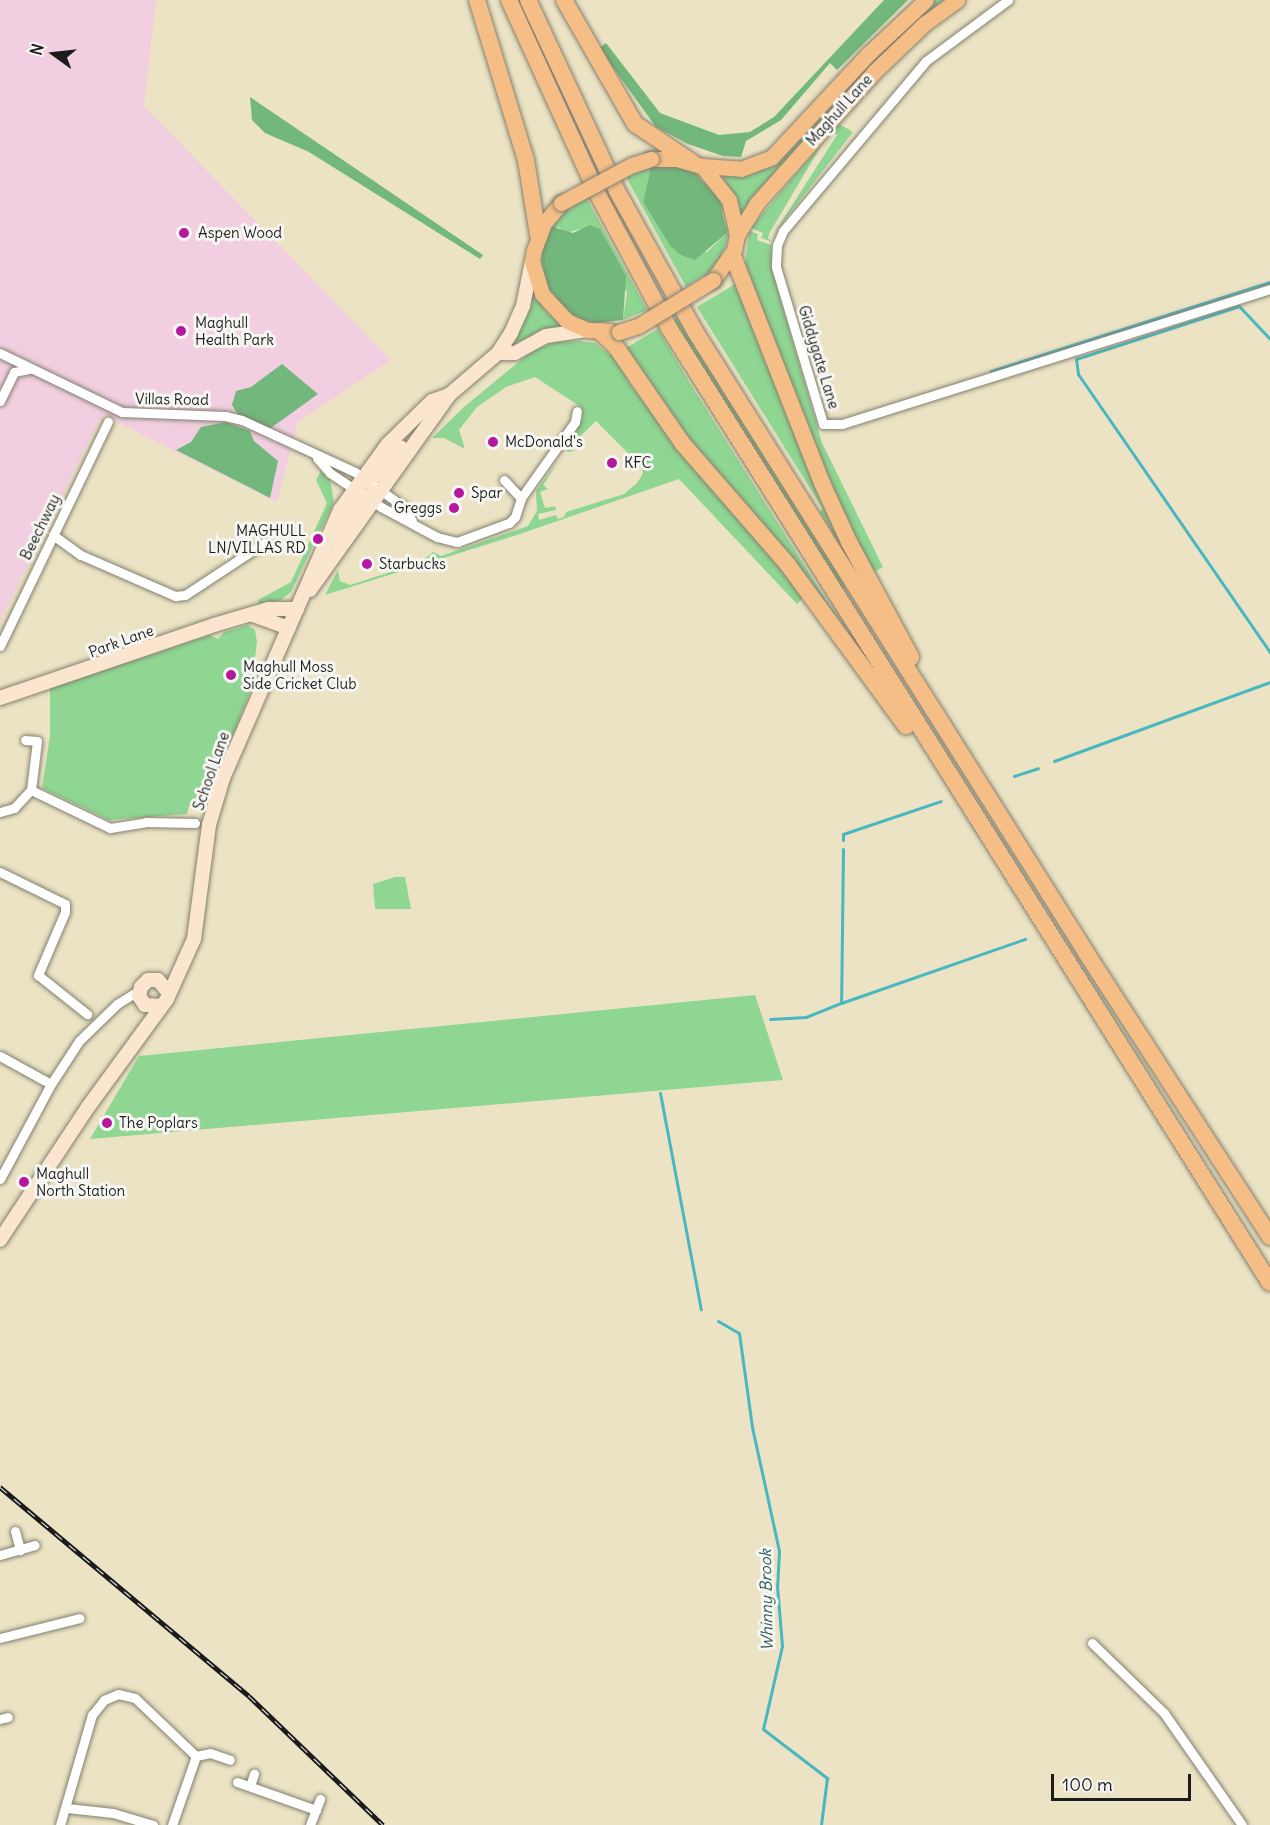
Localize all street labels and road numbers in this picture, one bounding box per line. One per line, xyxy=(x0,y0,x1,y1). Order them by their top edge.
street label: Maghull Lane xyxy=(802,71,876,149)
street label: Giddygate Lane xyxy=(795,303,843,411)
street label: Villas Road xyxy=(135,389,209,409)
street label: Beechway xyxy=(16,491,64,563)
street label: Park Lane xyxy=(86,621,156,661)
street label: School Lane xyxy=(189,729,233,813)

